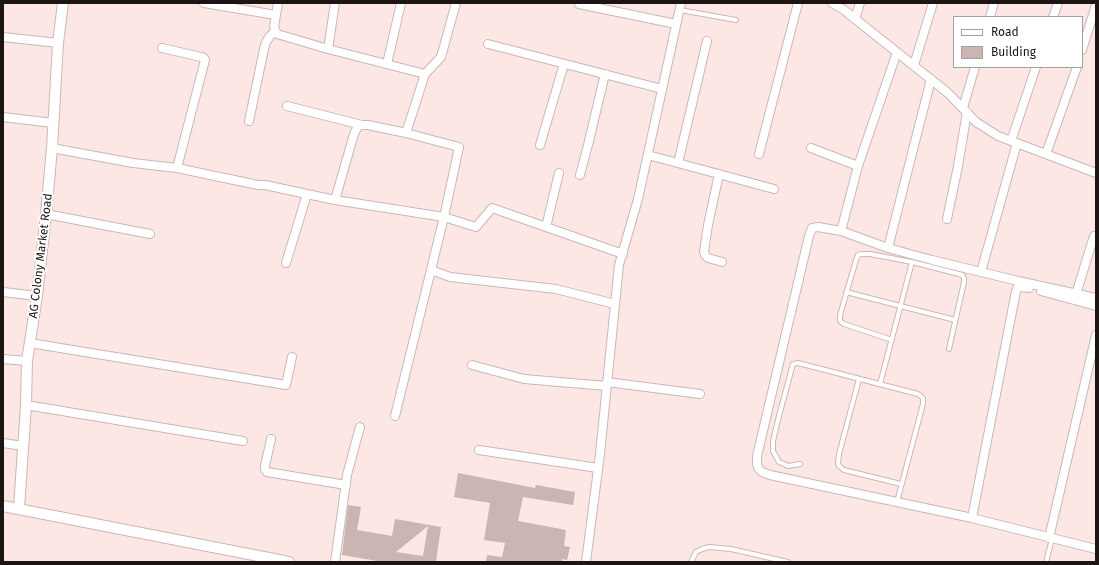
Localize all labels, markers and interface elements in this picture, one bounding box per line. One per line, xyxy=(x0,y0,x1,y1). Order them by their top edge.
legend xyxy=(953,16,1083,68)
text: Road xyxy=(991,25,1019,39)
text: Building xyxy=(991,45,1036,59)
street label: AG Colony Market Road xyxy=(26,193,56,319)

